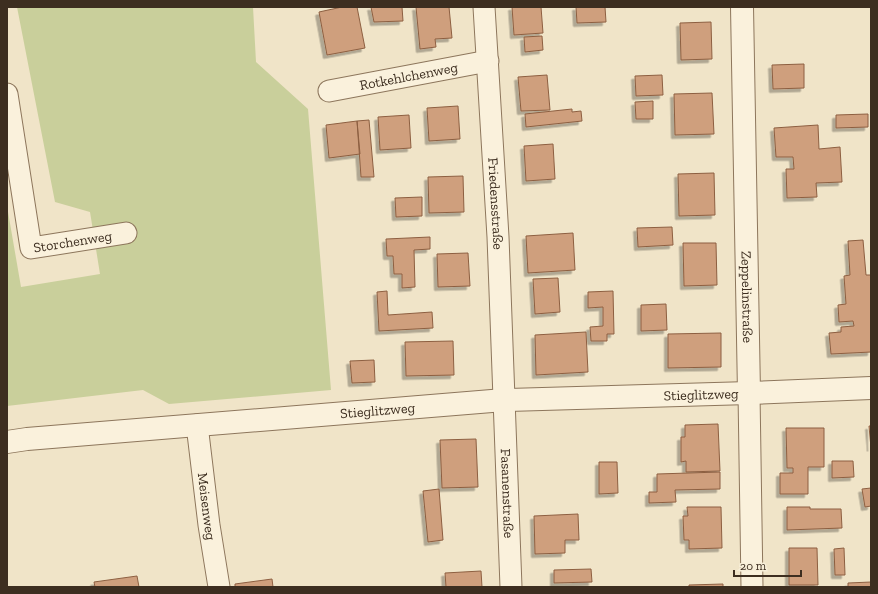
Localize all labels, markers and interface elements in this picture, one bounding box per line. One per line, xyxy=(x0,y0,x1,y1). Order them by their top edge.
street label: Rotkehlchenweg xyxy=(358,58,459,94)
street label: Friedensstraße xyxy=(485,157,507,250)
street label: Storchenweg xyxy=(32,227,113,256)
street label: Zeppelinstraße xyxy=(738,251,757,344)
street label: Stieglitzweg xyxy=(663,385,739,404)
street label: Stieglitzweg xyxy=(340,399,416,422)
street label: Fasanenstraße xyxy=(497,448,518,539)
street label: Meisenweg xyxy=(194,472,220,542)
scale bar xyxy=(734,552,801,578)
text: 20 m xyxy=(740,559,767,573)

